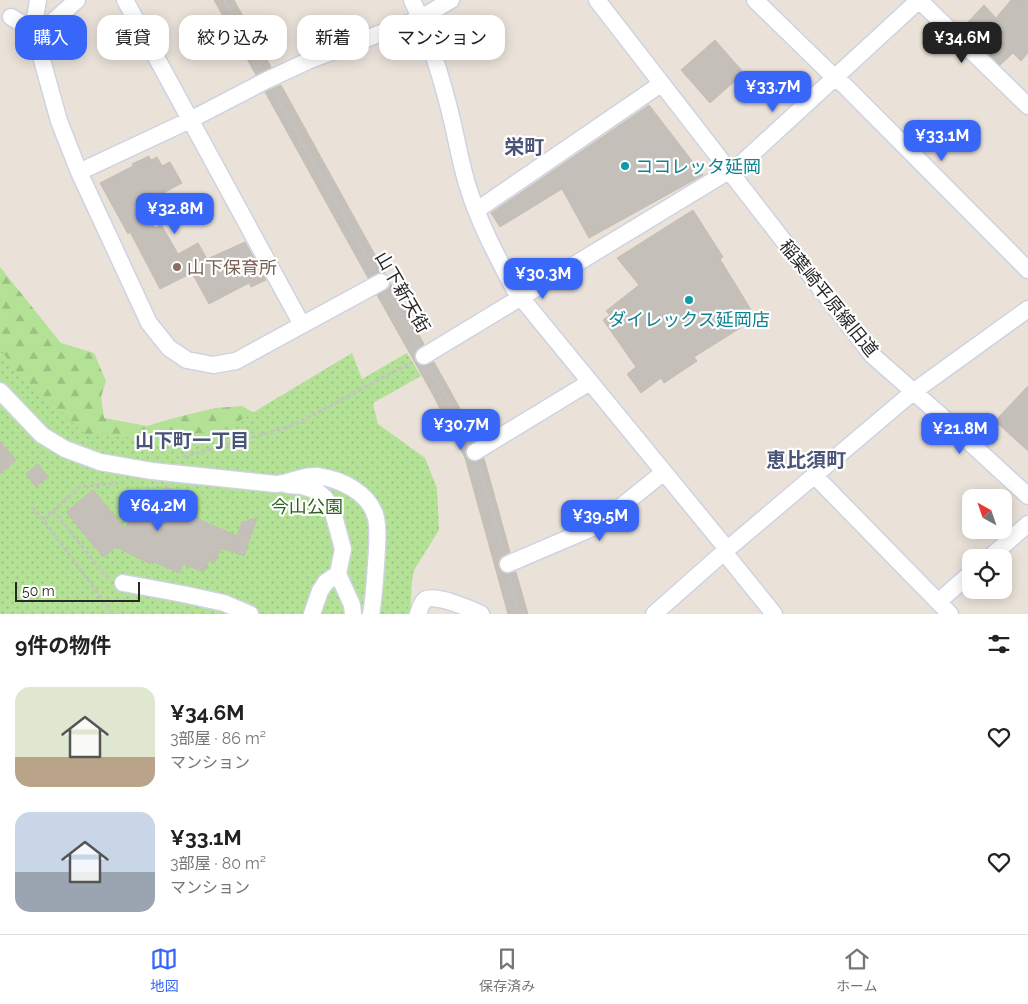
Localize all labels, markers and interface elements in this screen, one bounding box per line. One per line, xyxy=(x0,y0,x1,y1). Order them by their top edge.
chip: 購入 xyxy=(15,15,87,60)
chip: 賃貸 xyxy=(97,15,169,60)
chip: 絞り込み xyxy=(179,15,287,60)
chip: 新着 xyxy=(297,15,369,60)
chip: マンション xyxy=(379,15,505,60)
pin: ¥34.6M xyxy=(921,22,1003,64)
text: ¥34.6M xyxy=(934,28,990,47)
pin: ¥33.7M xyxy=(732,70,814,113)
text: ¥33.7M xyxy=(745,77,801,96)
pin: ¥33.1M xyxy=(901,120,983,162)
text: ¥33.1M xyxy=(915,126,969,145)
district label: 栄町 xyxy=(504,135,544,159)
place label: ココレッタ延岡 xyxy=(635,156,761,177)
marker: ココレッタ延岡 xyxy=(619,160,631,172)
pin: ¥32.8M xyxy=(134,192,216,235)
text: ¥32.8M xyxy=(147,199,203,218)
street label: 稲葉崎平原線旧道 xyxy=(776,235,882,361)
street label: 山下新天街 xyxy=(371,248,435,336)
place label: 山下保育所 xyxy=(187,257,277,278)
pin: ¥30.3M xyxy=(502,258,584,300)
marker: 山下保育所 xyxy=(171,261,183,273)
text: ¥30.3M xyxy=(515,264,571,283)
marker: ダイレックス延岡店 xyxy=(683,294,695,306)
place label: ダイレックス延岡店 xyxy=(608,309,770,330)
pin: ¥30.7M xyxy=(420,408,502,451)
pin: ¥21.8M xyxy=(919,412,1001,455)
text: ¥30.7M xyxy=(433,415,489,434)
text: ¥21.8M xyxy=(932,419,988,438)
district label: 山下町一丁目 xyxy=(135,429,249,451)
district label: 恵比須町 xyxy=(766,448,846,472)
north arrow xyxy=(962,489,1012,539)
map controls xyxy=(962,489,1012,599)
pin: ¥64.2M xyxy=(117,490,199,532)
text: ¥64.2M xyxy=(130,496,186,515)
park label: 今山公園 xyxy=(271,496,343,517)
pin: ¥39.5M xyxy=(559,500,641,542)
text: ¥39.5M xyxy=(572,506,628,525)
button: locate xyxy=(962,549,1012,599)
scale bar xyxy=(15,579,140,602)
text: 50 m xyxy=(22,583,55,599)
icon: filters xyxy=(985,630,1013,658)
text: 9件の物件 xyxy=(15,633,111,658)
text: ¥34.6M xyxy=(170,700,244,725)
icon: home xyxy=(55,707,115,767)
icon: heart xyxy=(985,723,1013,751)
text: 3部屋 · 86 m² xyxy=(170,729,266,748)
text: マンション xyxy=(170,753,250,772)
text: ¥33.1M xyxy=(170,825,242,850)
icon: home xyxy=(55,832,115,892)
icon: heart xyxy=(985,848,1013,876)
text: 3部屋 · 80 m² xyxy=(170,854,266,873)
text: マンション xyxy=(170,878,250,897)
tab: 地図 xyxy=(150,945,178,995)
tab: 保存済み xyxy=(479,945,535,995)
tab: ホーム xyxy=(836,945,878,995)

